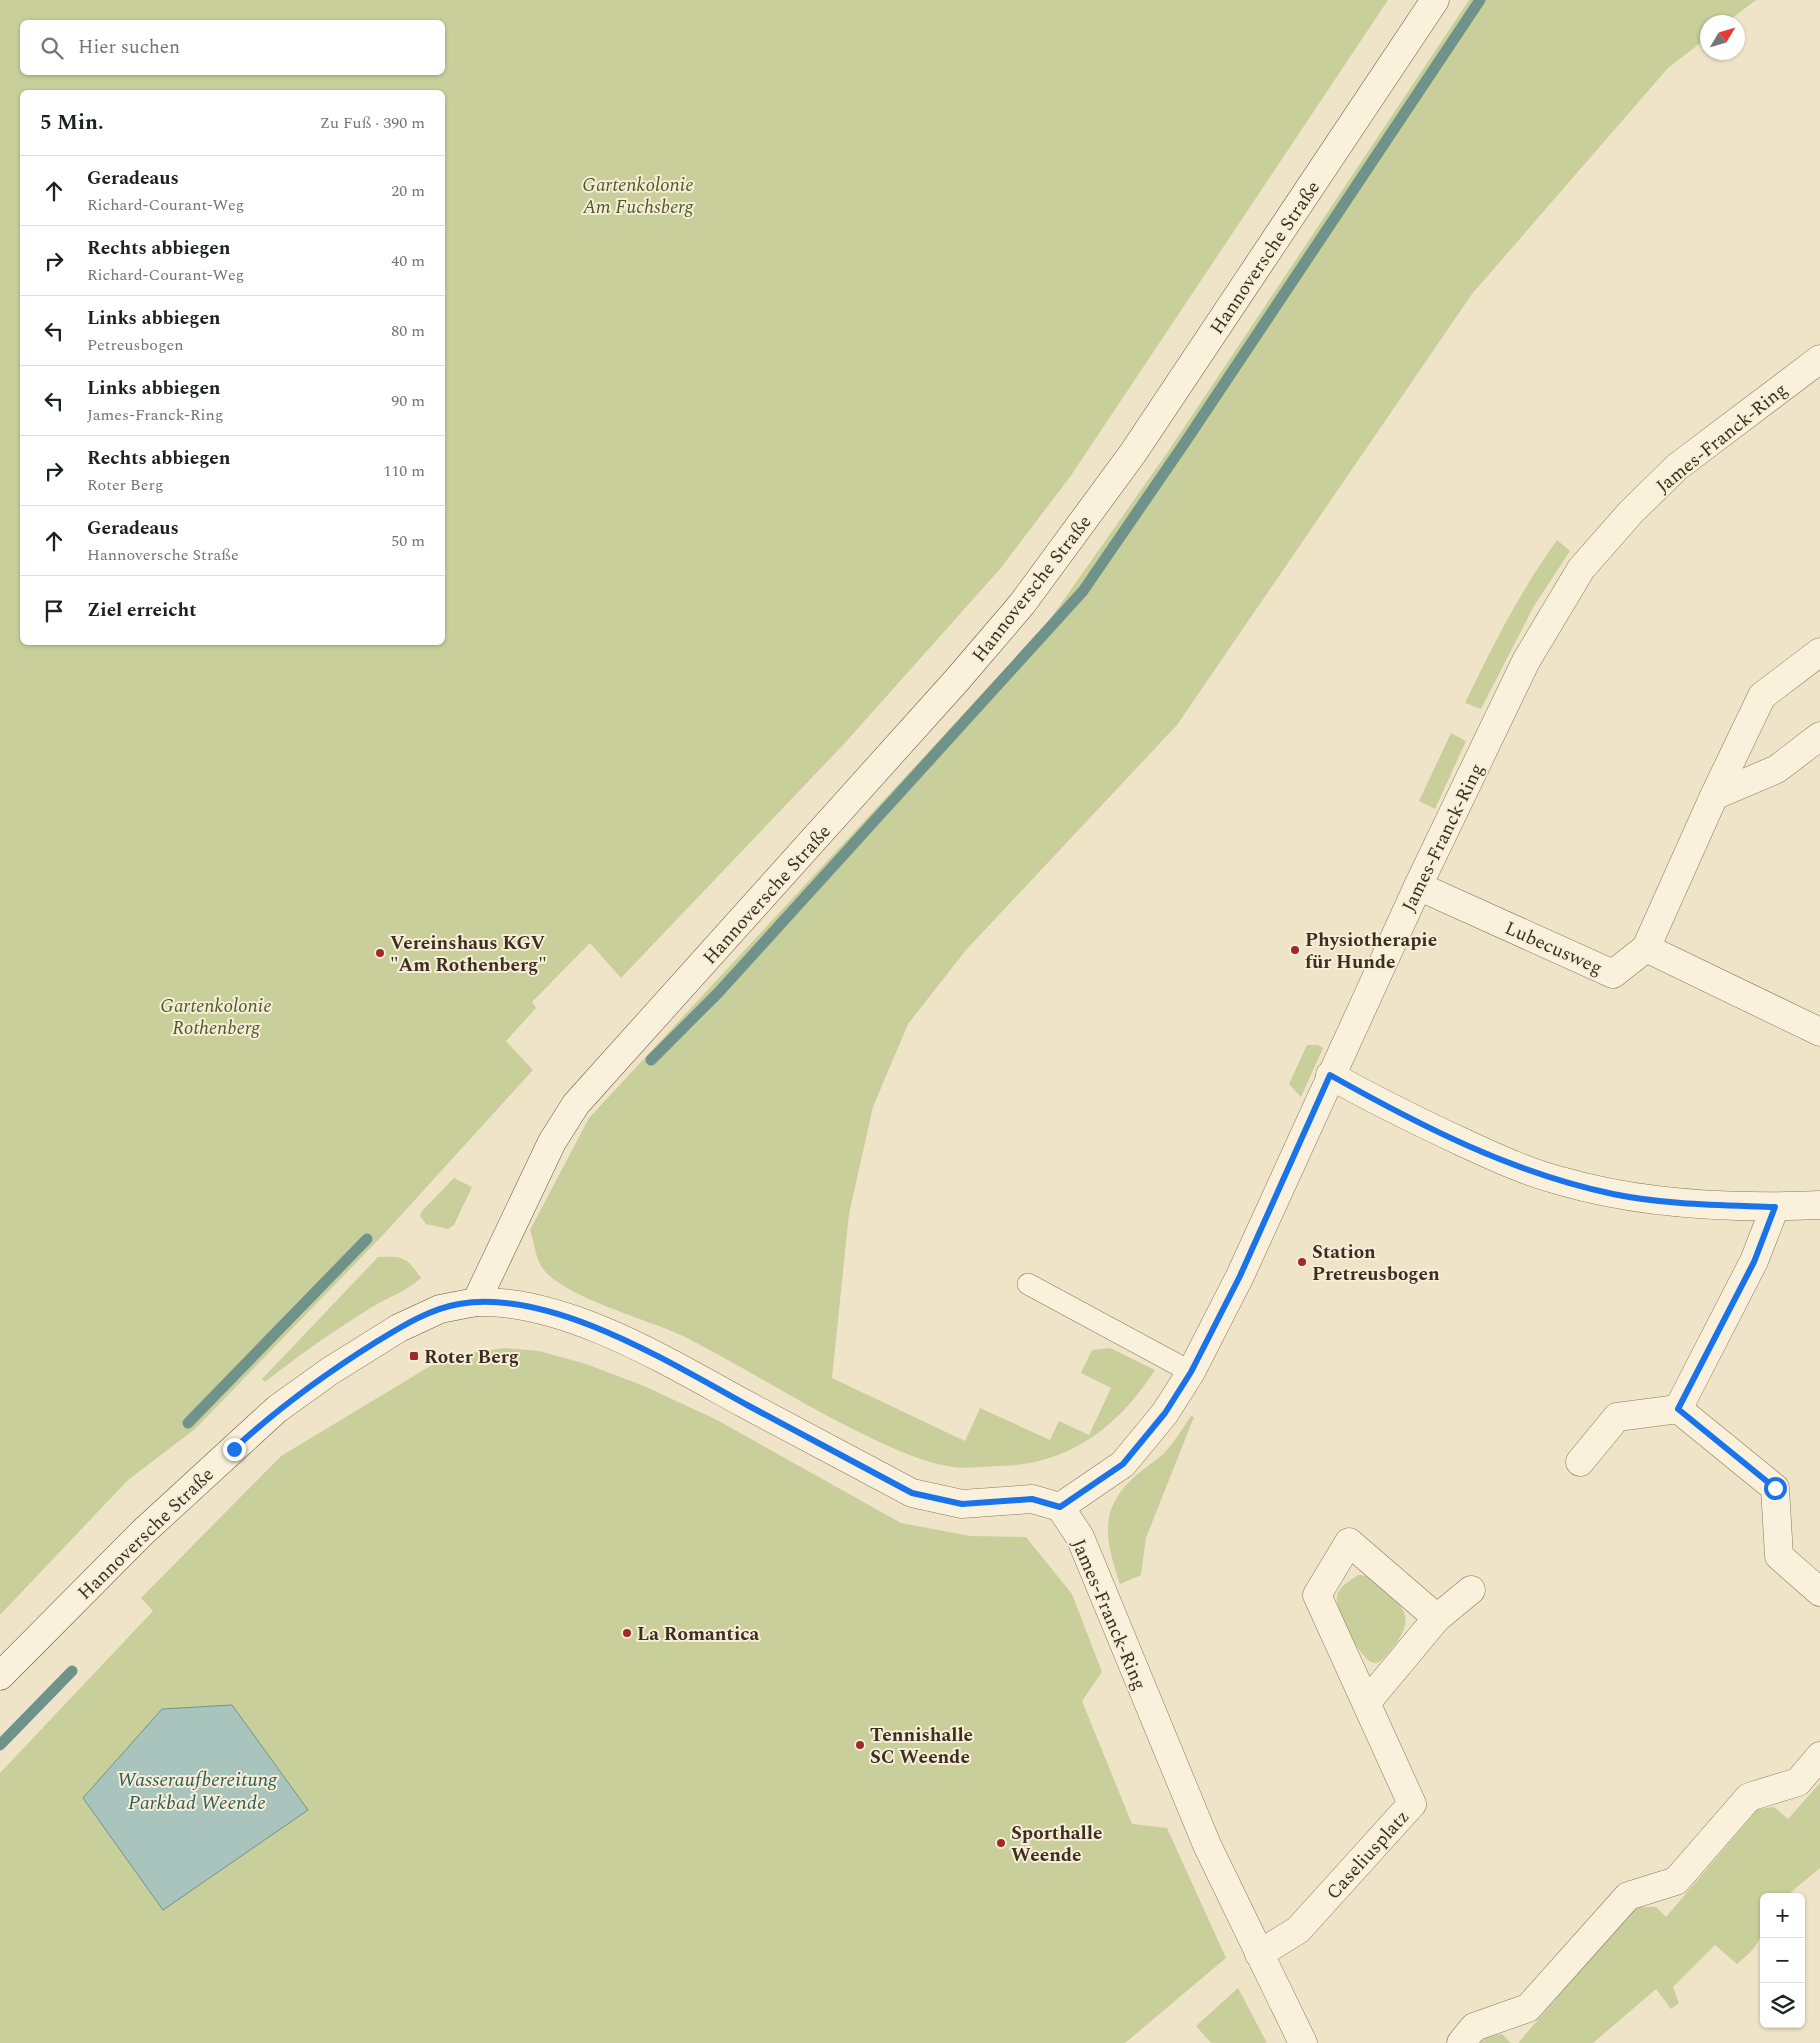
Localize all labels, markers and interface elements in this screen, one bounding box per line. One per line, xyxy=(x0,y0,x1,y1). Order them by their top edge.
north arrow xyxy=(1700,15,1745,60)
search box xyxy=(20,20,445,75)
text: Hier suchen xyxy=(78,33,180,62)
icon: search xyxy=(38,34,66,62)
text: 5 Min. xyxy=(40,107,104,139)
text: Zu Fuß · 390 m xyxy=(320,111,425,135)
text: Geradeaus xyxy=(87,164,179,193)
park label: Gartenkolonie Am Fuchsberg xyxy=(582,171,694,222)
street label: Hannoversche Straße xyxy=(1203,175,1328,341)
icon: ahead xyxy=(40,177,68,205)
text: 20 m xyxy=(391,179,425,203)
text: Richard-Courant-Weg xyxy=(87,193,244,217)
text: Rechts abbiegen xyxy=(87,234,231,263)
icon: right xyxy=(40,247,68,275)
text: 40 m xyxy=(391,249,425,273)
text: Richard-Courant-Weg xyxy=(87,263,244,287)
text: Links abbiegen xyxy=(87,304,221,333)
icon: left xyxy=(40,317,68,345)
text: 80 m xyxy=(391,319,425,343)
text: Petreusbogen xyxy=(87,333,184,357)
text: Links abbiegen xyxy=(87,374,221,403)
street label: James-Franck-Ring xyxy=(1650,376,1794,500)
icon: left xyxy=(40,387,68,415)
text: 90 m xyxy=(391,389,425,413)
text: James-Franck-Ring xyxy=(87,403,224,427)
text: Rechts abbiegen xyxy=(87,444,231,473)
icon: right xyxy=(40,457,68,485)
text: 110 m xyxy=(383,459,425,483)
text: Roter Berg xyxy=(87,473,164,497)
street label: Hannoversche Straße xyxy=(965,509,1099,669)
text: Geradeaus xyxy=(87,514,179,543)
icon: ahead xyxy=(40,527,68,555)
text: 50 m xyxy=(391,529,425,553)
text: Hannoversche Straße xyxy=(87,543,239,567)
text: Ziel erreicht xyxy=(87,596,197,625)
icon: arrive xyxy=(40,597,68,625)
street label: James-Franck-Ring xyxy=(1395,758,1492,917)
street label: Hannoversche Straße xyxy=(696,818,838,972)
street label: Lubecusweg xyxy=(1500,914,1607,983)
place label: Physiotherapie für Hunde xyxy=(1305,926,1437,977)
place label: Vereinshaus KGV "Am Rothenberg" xyxy=(390,929,547,980)
marker: Physiotherapie für Hunde xyxy=(1289,944,1301,956)
marker: Vereinshaus KGV "Am Rothenberg" xyxy=(374,947,386,959)
park label: Gartenkolonie Rothenberg xyxy=(160,992,272,1043)
place label: Station Pretreusbogen xyxy=(1312,1238,1440,1289)
marker: Station Pretreusbogen xyxy=(1296,1256,1308,1268)
place label: Roter Berg xyxy=(424,1343,519,1372)
marker: Roter Berg xyxy=(408,1350,420,1362)
route end xyxy=(223,1438,246,1461)
street label: Hannoversche Straße xyxy=(71,1461,221,1607)
route start xyxy=(1764,1477,1787,1500)
street label: James-Franck-Ring xyxy=(1064,1534,1154,1695)
place label: La Romantica xyxy=(637,1620,759,1649)
marker: La Romantica xyxy=(621,1627,633,1639)
place label: Tennishalle SC Weende xyxy=(870,1721,973,1772)
marker: Tennishalle SC Weende xyxy=(854,1739,866,1751)
water label: Wasseraufbereitung Parkbad Weende xyxy=(117,1765,278,1818)
street label: Caseliusplatz xyxy=(1320,1804,1417,1906)
place label: Sporthalle Weende xyxy=(1011,1819,1102,1870)
marker: Sporthalle Weende xyxy=(995,1837,1007,1849)
map controls xyxy=(1760,1893,1805,2028)
button: + xyxy=(1760,1893,1805,1938)
button: − xyxy=(1760,1938,1805,1983)
button: layers xyxy=(1760,1983,1805,2028)

